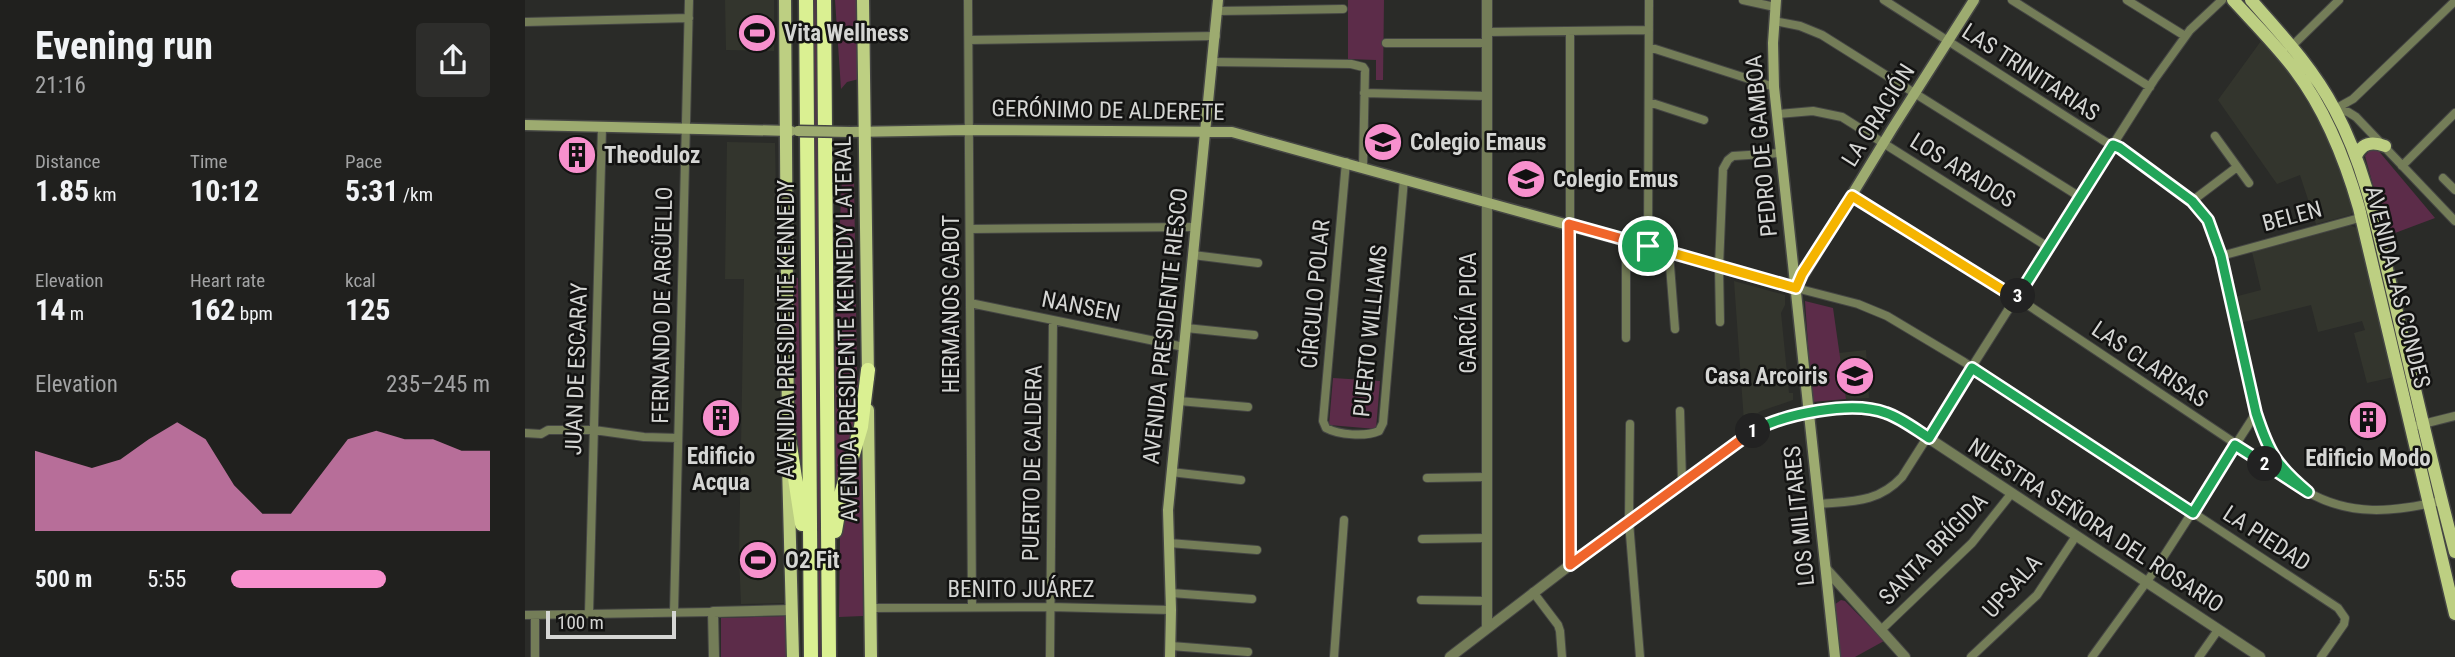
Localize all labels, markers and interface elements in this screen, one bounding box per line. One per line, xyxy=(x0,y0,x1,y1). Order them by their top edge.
sports icon: Vita Wellness xyxy=(736,12,778,54)
street label: LAS TRINITARIAS xyxy=(1957,18,2105,127)
place label: Vita Wellness xyxy=(784,20,909,47)
button: share xyxy=(416,23,490,97)
text: Evening run xyxy=(35,24,213,68)
street label: PEDRO DE GAMBOA xyxy=(1740,54,1783,238)
street label: LA ORACIÓN xyxy=(1835,59,1921,171)
text: 21:16 xyxy=(35,72,86,99)
street label: GERÓNIMO DE ALDERETE xyxy=(991,94,1225,126)
school or university icon: Colegio Emaus xyxy=(1362,121,1404,163)
street label: LOS ARADOS xyxy=(1905,127,2020,213)
place label: Colegio Emaus xyxy=(1410,129,1546,156)
building icon: Theoduloz xyxy=(556,134,598,176)
street label: AVENIDA PRESIDENTE KENNEDY LATERAL xyxy=(830,136,863,522)
place label: Theoduloz xyxy=(604,142,700,169)
text: Distance xyxy=(35,150,100,173)
text: Time xyxy=(190,150,227,173)
text: Pace xyxy=(345,150,382,173)
school or university icon: Colegio Emus xyxy=(1505,158,1547,200)
place label: Colegio Emus xyxy=(1553,166,1679,193)
text: 1.85 xyxy=(35,173,89,208)
text: 10:12 xyxy=(190,173,259,208)
text: 5:31 xyxy=(345,173,399,208)
street label: AVENIDA PRESIDENTE KENNEDY xyxy=(773,180,800,478)
text: km xyxy=(89,183,116,206)
text: /km xyxy=(399,183,433,206)
street label: AVENIDA LAS CONDES xyxy=(2359,183,2436,391)
street label: FERNANDO DE ARGÜELLO xyxy=(646,186,678,424)
street label: AVENIDA PRESIDENTE RIESCO xyxy=(1138,187,1193,465)
street label: BELEN xyxy=(2259,196,2325,237)
street label: HERMANOS CABOT xyxy=(938,215,965,393)
pin xyxy=(1618,216,1678,276)
street label: CÍRCULO POLAR xyxy=(1295,218,1335,370)
icon: arrive xyxy=(1629,227,1667,265)
street label: PUERTO WILLIAMS xyxy=(1348,244,1393,418)
street label: GARCÍA PICA xyxy=(1454,252,1482,374)
text: Elevation xyxy=(35,269,103,292)
text: Heart rate xyxy=(190,269,265,292)
text: kcal xyxy=(345,269,376,292)
pin: 3 xyxy=(2001,278,2035,314)
street label: JUAN DE ESCARAY xyxy=(560,282,593,456)
text: 3 xyxy=(2013,284,2022,307)
street label: NANSEN xyxy=(1039,286,1123,327)
text: 14 xyxy=(35,292,65,327)
text: 162 xyxy=(190,292,235,327)
text: 125 xyxy=(345,292,390,327)
text: m xyxy=(65,302,84,325)
text: bpm xyxy=(235,302,273,325)
street label: LAS CLARISAS xyxy=(2087,316,2213,413)
school or university icon: Casa Arcoiris xyxy=(1834,355,1876,397)
place label: Casa Arcoiris xyxy=(1705,363,1828,390)
street label: PUERTO DE CALDERA xyxy=(1017,365,1048,561)
text: Elevation xyxy=(35,371,118,398)
text: 235–245 m xyxy=(386,371,490,398)
building icon: Edificio Acqua xyxy=(700,397,742,439)
building icon: Edificio Modo xyxy=(2347,399,2389,441)
pin: 1 xyxy=(1735,414,1771,448)
text: 1 xyxy=(1748,419,1757,442)
street label: NUESTRA SEÑORA DEL ROSARIO xyxy=(1963,432,2229,618)
place label: Edificio Acqua xyxy=(687,443,755,496)
street label: LOS MILITARES xyxy=(1779,445,1820,587)
place label: Edificio Modo xyxy=(2305,445,2431,472)
pin: 2 xyxy=(2247,447,2283,482)
text: 2 xyxy=(2260,452,2269,475)
street label: SANTA BRÍGIDA xyxy=(1873,487,1993,611)
street label: LA PIEDAD xyxy=(2218,500,2316,577)
sports icon: O2 Fit xyxy=(737,539,779,581)
place label: O2 Fit xyxy=(785,547,840,574)
street label: UPSALA xyxy=(1977,549,2048,623)
text: 500 m xyxy=(35,566,92,593)
text: 5:55 xyxy=(147,566,186,593)
street label: BENITO JUÁREZ xyxy=(947,575,1095,603)
scale bar xyxy=(546,608,675,640)
text: 100 m xyxy=(557,611,604,634)

